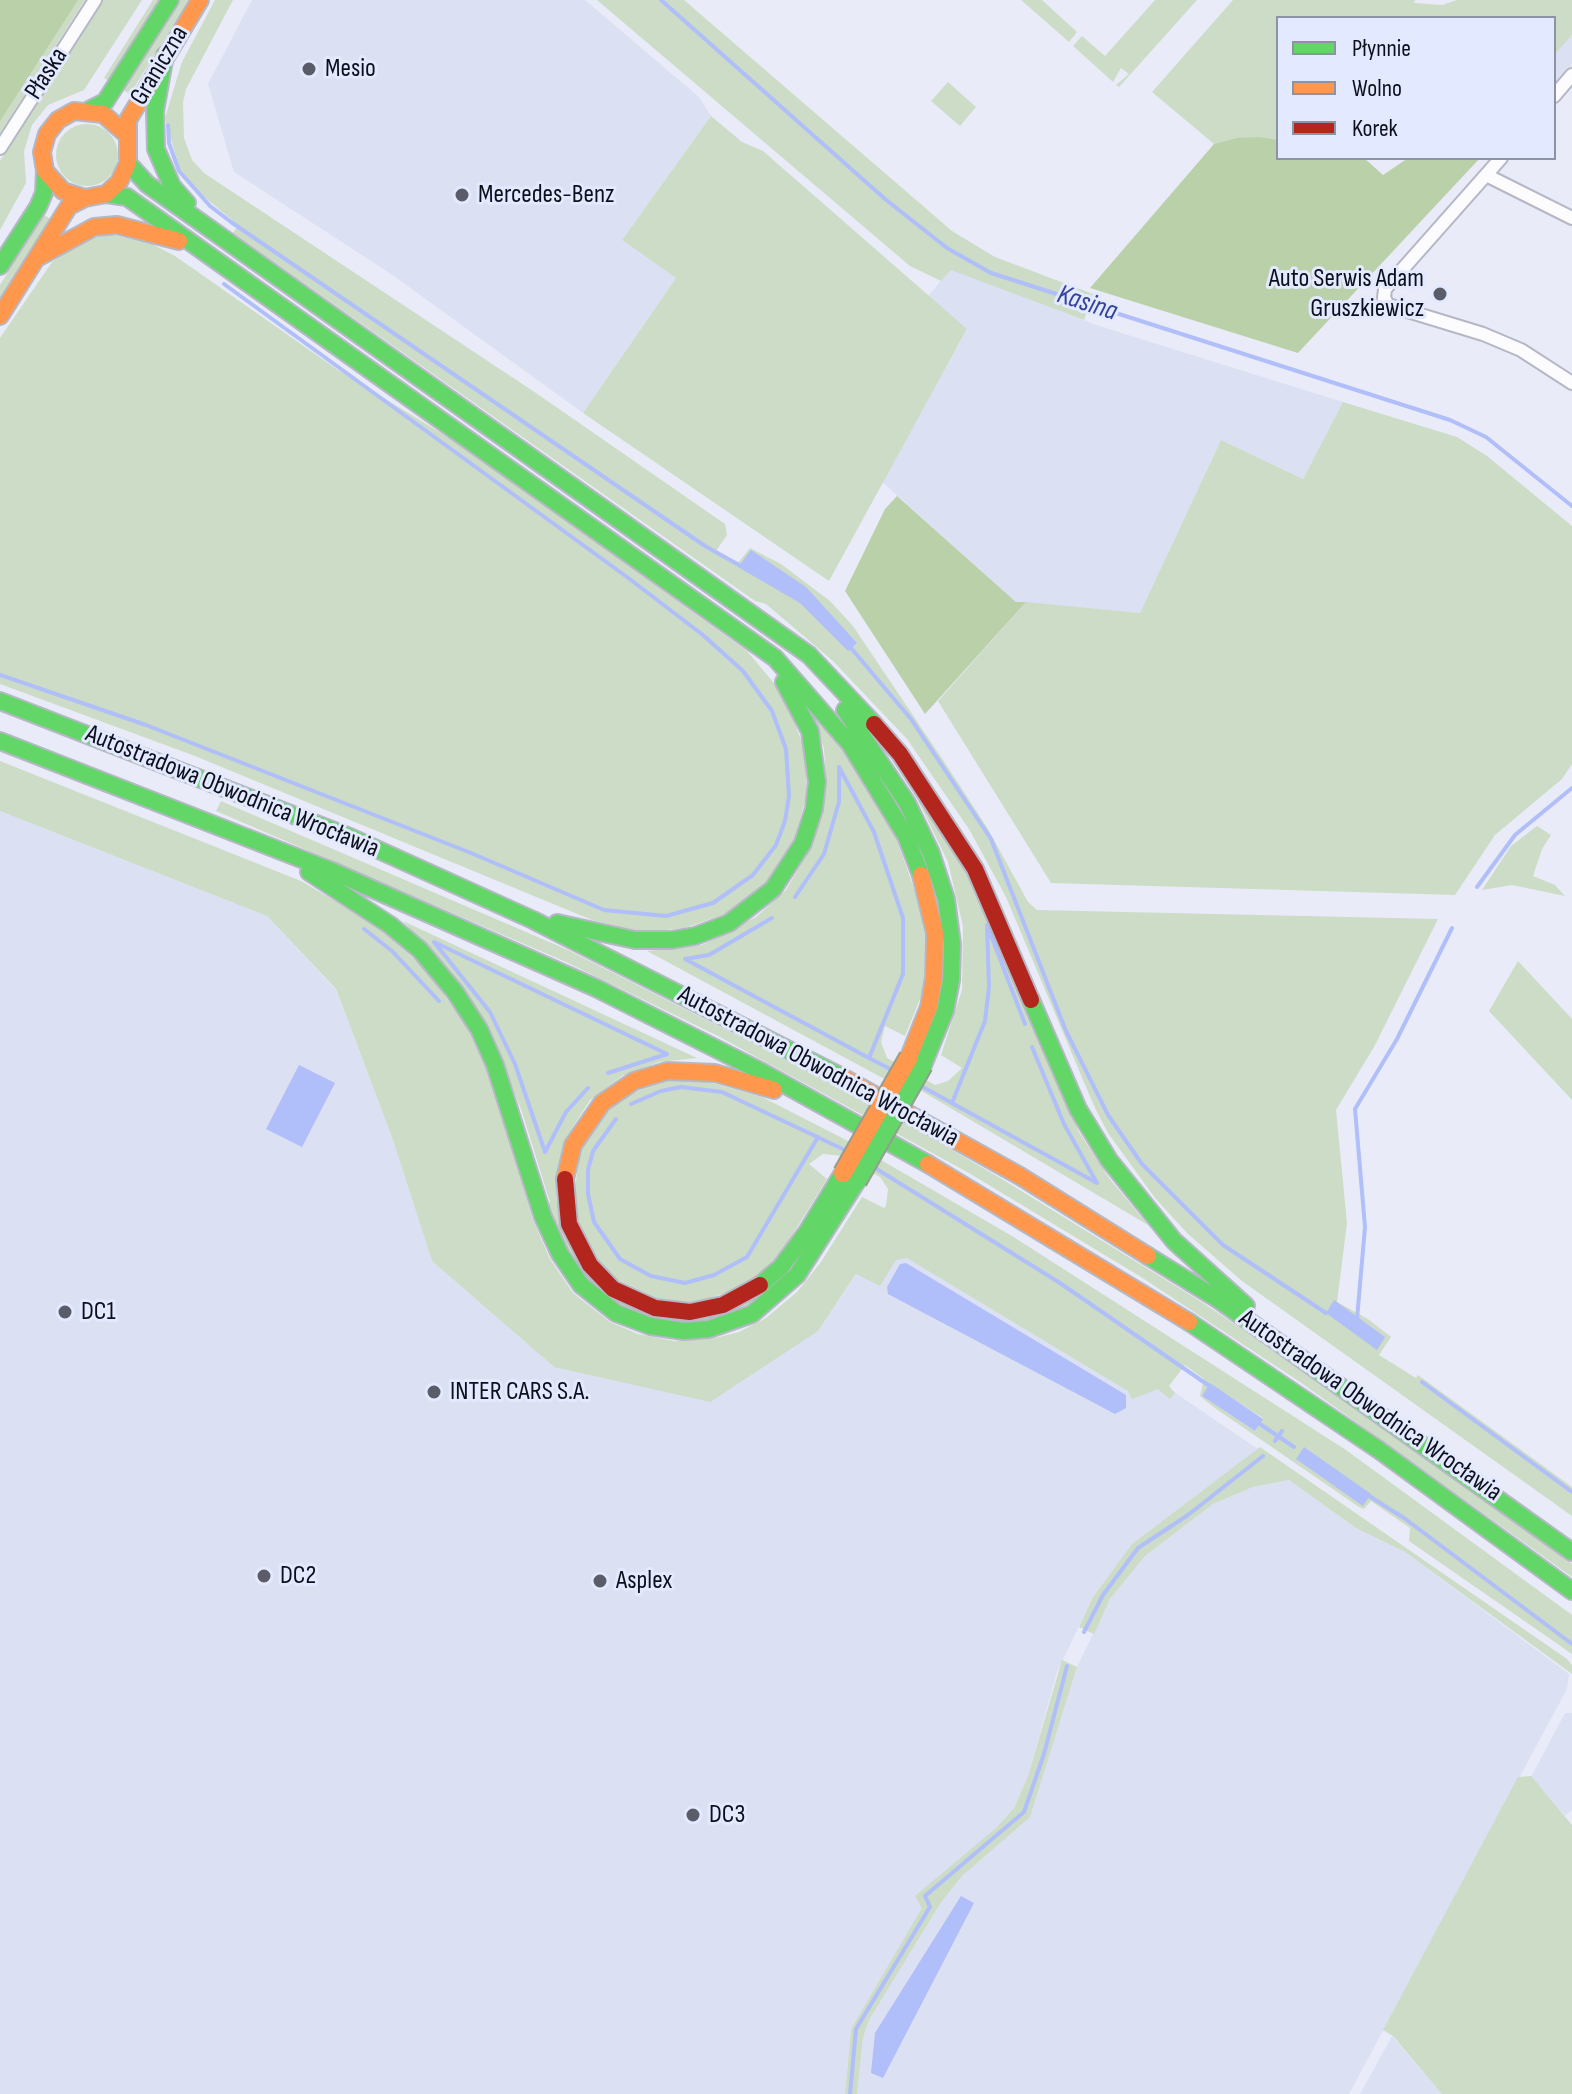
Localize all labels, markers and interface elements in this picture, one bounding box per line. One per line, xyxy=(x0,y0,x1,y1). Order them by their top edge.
legend xyxy=(1276,16,1556,160)
street label: Graniczna xyxy=(124,21,196,111)
text: Płynnie xyxy=(1352,34,1411,63)
street label: Płaska xyxy=(19,42,75,106)
place label: Mesio xyxy=(325,53,376,85)
marker: Mesio xyxy=(300,60,318,78)
text: Wolno xyxy=(1352,74,1402,103)
text: Korek xyxy=(1352,114,1398,143)
place label: Mercedes-Benz xyxy=(478,179,614,211)
marker: Mercedes-Benz xyxy=(453,186,471,204)
place label: Auto Serwis Adam Gruszkiewicz xyxy=(1269,263,1424,324)
water label: Kasina xyxy=(1053,279,1121,329)
marker: Auto Serwis Adam Gruszkiewicz xyxy=(1431,285,1449,303)
street label: Autostradowa Obwodnica Wrocławia xyxy=(81,719,383,865)
street label: Autostradowa Obwodnica Wrocławia xyxy=(672,980,964,1154)
place label: DC1 xyxy=(81,1296,116,1328)
marker: DC1 xyxy=(56,1303,74,1321)
street label: Autostradowa Obwodnica Wrocławia xyxy=(1233,1303,1507,1509)
place label: INTER CARS S.A. xyxy=(450,1376,589,1408)
marker: INTER CARS S.A. xyxy=(425,1383,443,1401)
place label: DC2 xyxy=(280,1560,316,1592)
place label: Asplex xyxy=(616,1565,672,1597)
marker: DC2 xyxy=(255,1567,273,1585)
marker: Asplex xyxy=(591,1572,609,1590)
place label: DC3 xyxy=(709,1799,745,1831)
marker: DC3 xyxy=(684,1806,702,1824)

